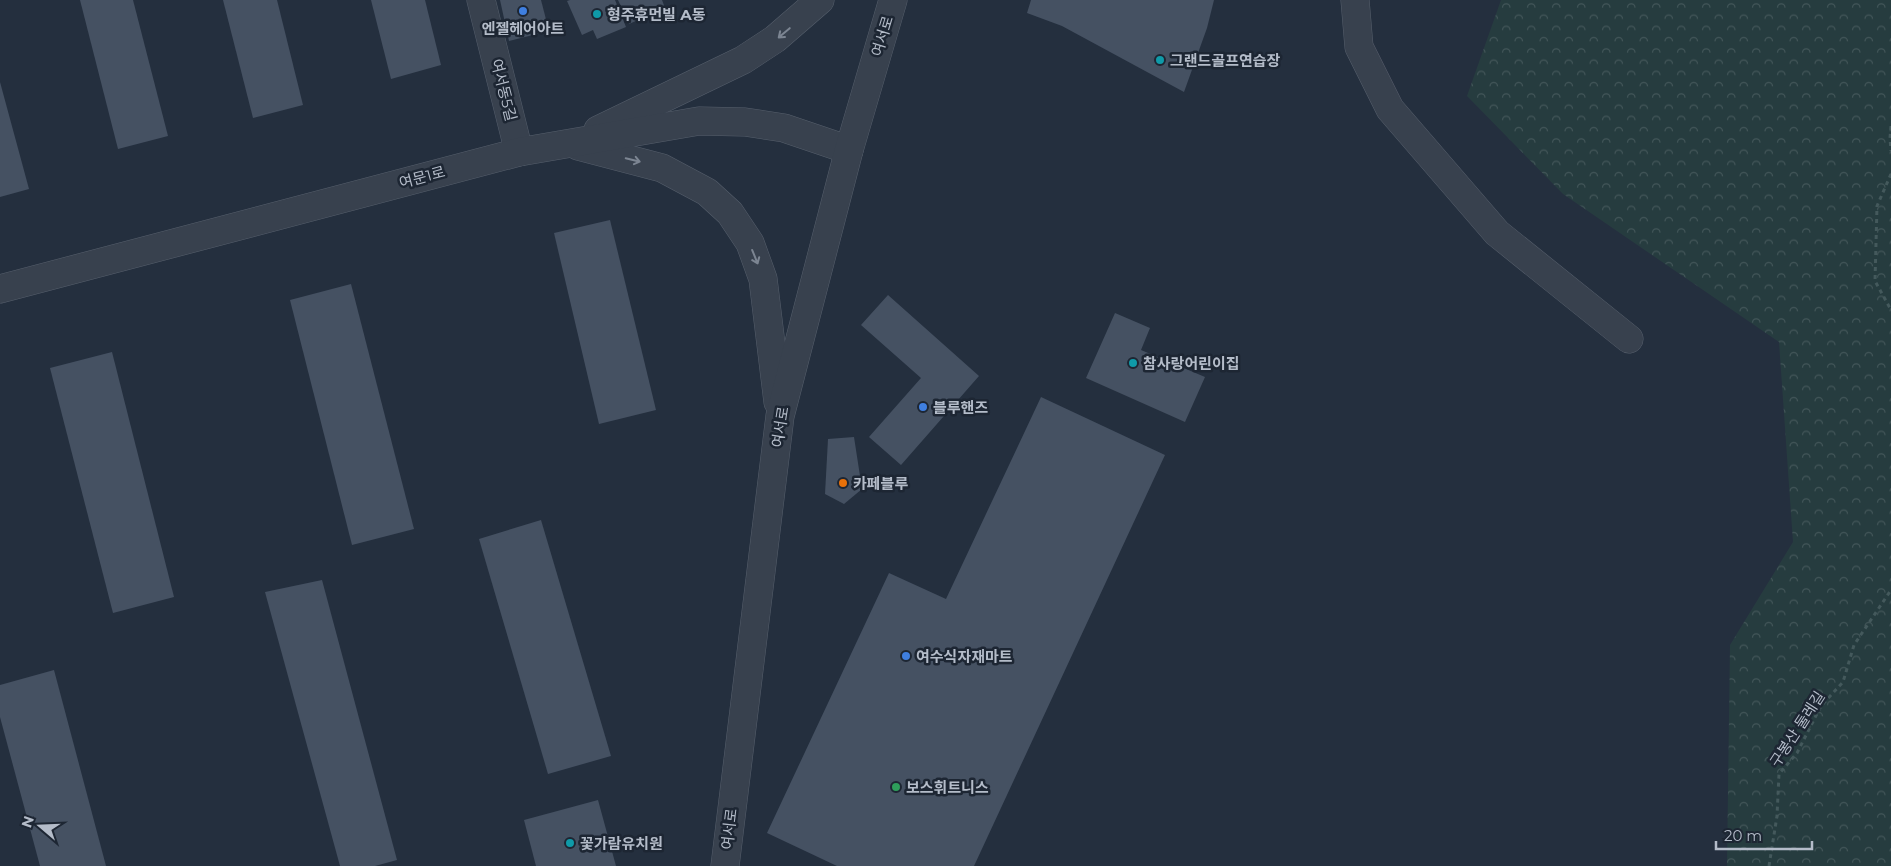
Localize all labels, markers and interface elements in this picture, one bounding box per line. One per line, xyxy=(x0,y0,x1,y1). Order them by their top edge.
marker: 엔젤헤어아트 xyxy=(517,5,529,17)
place label: 형주휴먼빌 A동 xyxy=(607,5,706,24)
marker: 형주휴먼빌 A동 xyxy=(591,8,603,20)
street label: 여서로 xyxy=(867,13,897,59)
place label: 엔젤헤어아트 xyxy=(482,19,565,38)
one-way arrow xyxy=(777,27,790,38)
place label: 그랜드골프연습장 xyxy=(1170,51,1281,70)
marker: 그랜드골프연습장 xyxy=(1154,54,1166,66)
street label: 여서동5길 xyxy=(487,57,521,123)
one-way arrow xyxy=(625,156,641,165)
street label: 여문1로 xyxy=(397,162,447,192)
one-way arrow xyxy=(751,248,760,264)
place label: 참사랑어린이집 xyxy=(1143,354,1240,373)
marker: 참사랑어린이집 xyxy=(1127,357,1139,369)
place label: 블루핸즈 xyxy=(933,398,988,417)
marker: 블루핸즈 xyxy=(917,401,929,413)
street label: 여서로 xyxy=(767,405,793,449)
place label: 카페블루 xyxy=(853,474,908,493)
marker: 카페블루 xyxy=(837,477,849,489)
place label: 여수식자재마트 xyxy=(916,647,1013,666)
marker: 여수식자재마트 xyxy=(900,650,912,662)
street label: 구봉산 둘레길 xyxy=(1765,687,1829,771)
place label: 보스휘트니스 xyxy=(906,778,989,797)
marker: 보스휘트니스 xyxy=(890,781,902,793)
north arrow xyxy=(15,801,65,851)
street label: 여서로 xyxy=(717,807,741,851)
text: N xyxy=(17,813,38,830)
scale bar xyxy=(1716,818,1812,850)
text: 20 m xyxy=(1724,826,1762,845)
place label: 꽃가람유치원 xyxy=(580,834,663,853)
marker: 꽃가람유치원 xyxy=(564,837,576,849)

